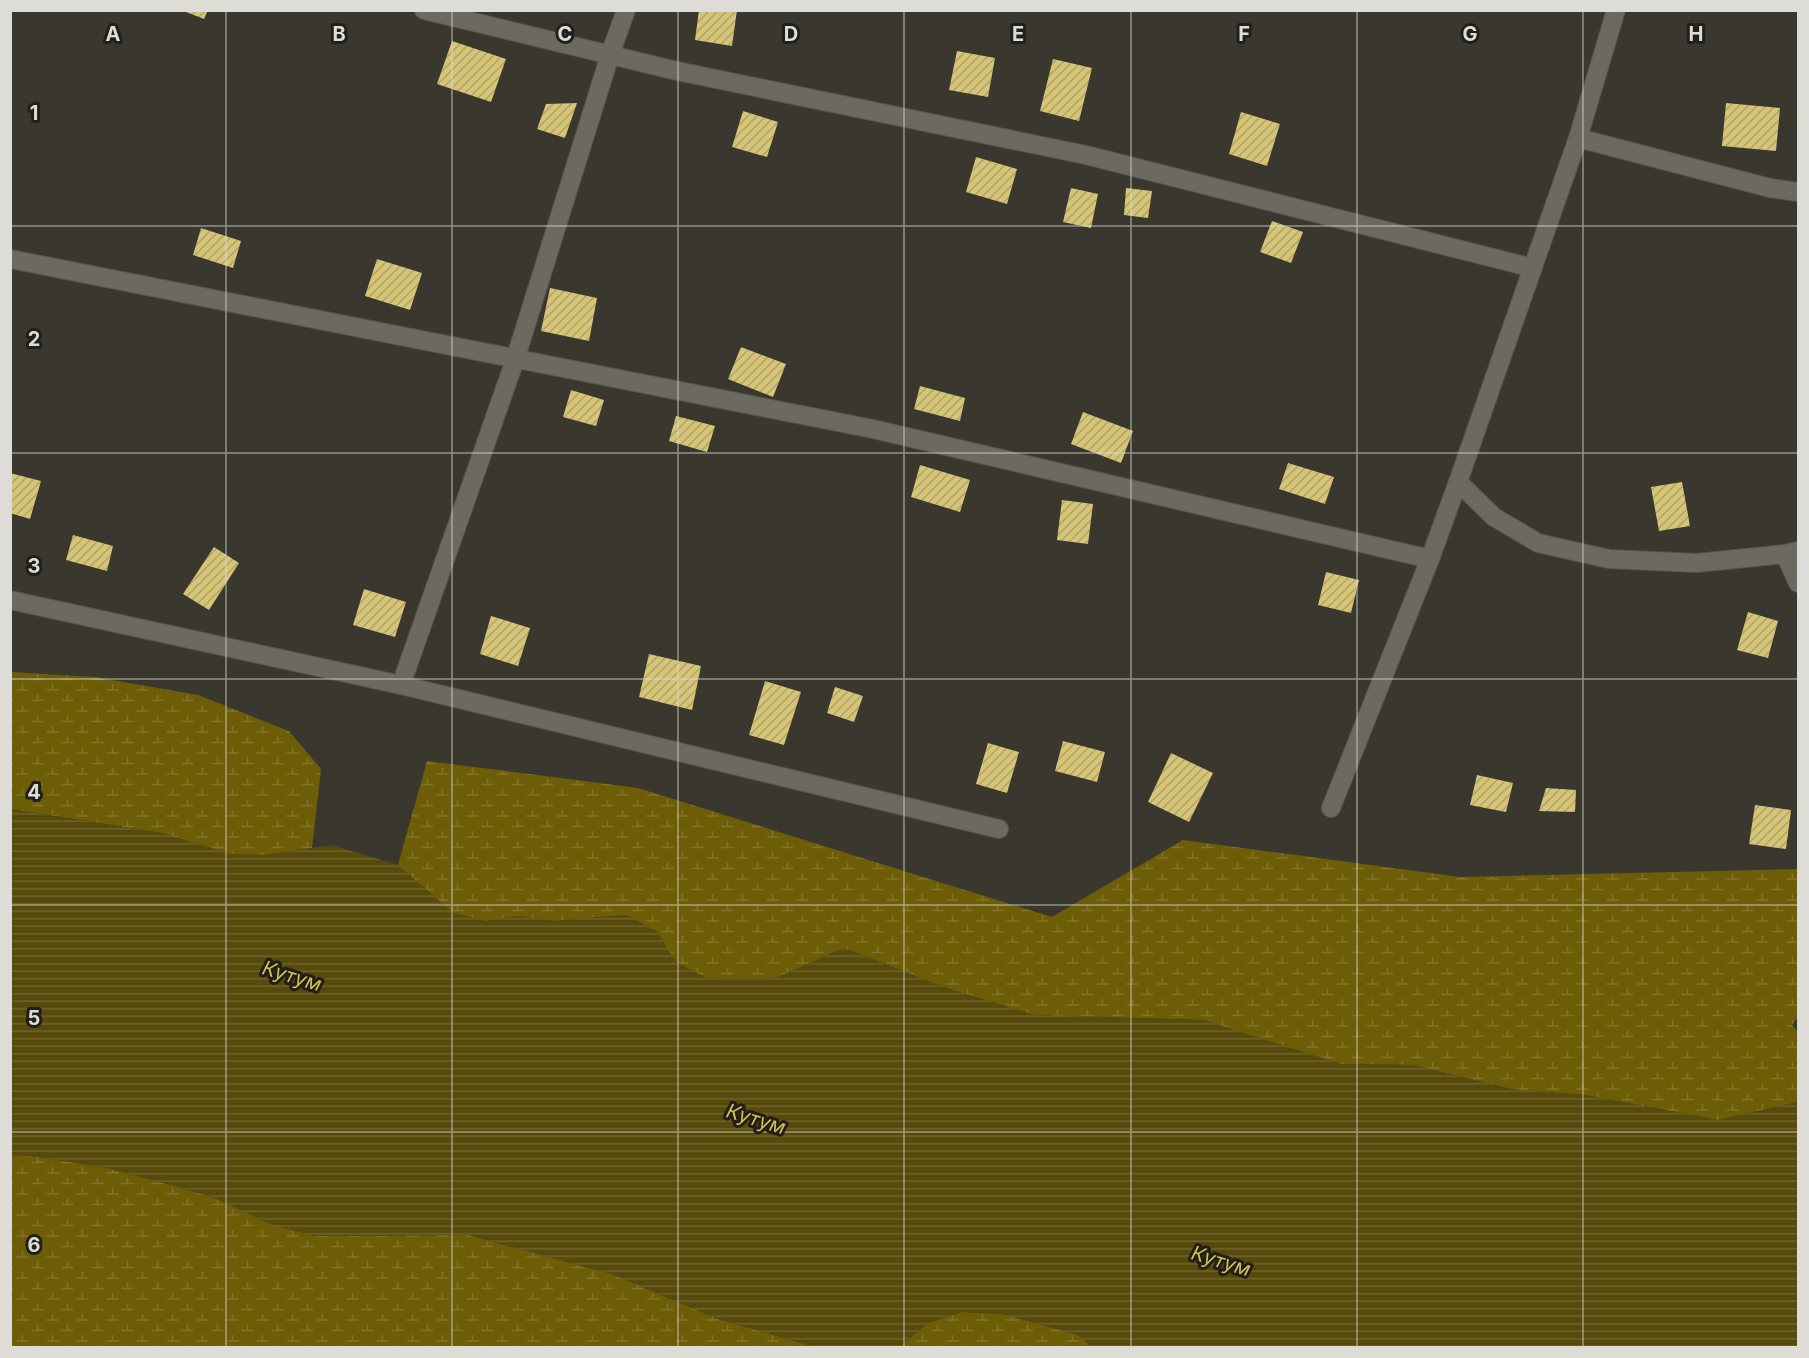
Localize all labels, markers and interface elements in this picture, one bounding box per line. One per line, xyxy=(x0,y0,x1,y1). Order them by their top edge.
text: A xyxy=(106,22,121,46)
text: B xyxy=(332,22,346,46)
text: C xyxy=(558,22,572,46)
text: D xyxy=(784,22,798,46)
text: E xyxy=(1012,22,1024,46)
text: F xyxy=(1238,22,1250,46)
text: G xyxy=(1462,22,1478,46)
text: H xyxy=(1689,22,1703,46)
text: 1 xyxy=(30,101,38,125)
text: 2 xyxy=(28,327,40,351)
text: 3 xyxy=(28,554,40,578)
text: 4 xyxy=(27,780,41,804)
water label: Кутум xyxy=(260,956,324,996)
text: 5 xyxy=(28,1006,40,1030)
water label: Кутум xyxy=(724,1099,788,1139)
text: 6 xyxy=(28,1233,41,1257)
water label: Кутум xyxy=(1189,1241,1253,1281)

